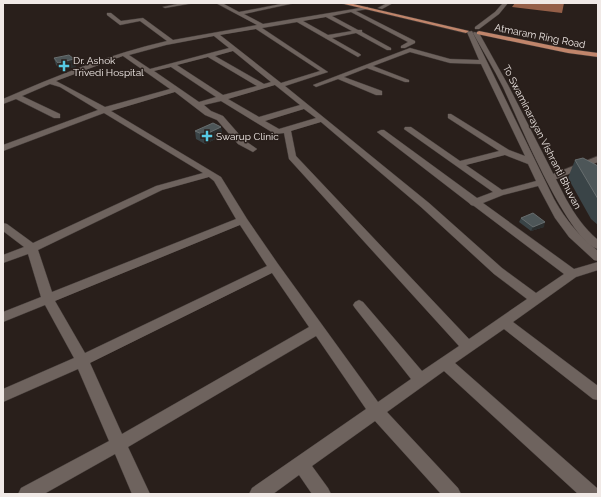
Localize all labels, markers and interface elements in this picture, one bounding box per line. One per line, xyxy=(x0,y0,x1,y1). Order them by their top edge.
street label: Atmaram Ring Road xyxy=(494,22,586,50)
place label: Dr. Ashok Trivedi Hospital xyxy=(73,55,144,78)
marker: Dr. Ashok Trivedi Hospital xyxy=(58,60,70,72)
street label: To Swaminarayan Vishranti Bhuvan xyxy=(501,63,583,211)
marker: Swarup Clinic xyxy=(201,130,213,142)
place label: Swarup Clinic xyxy=(216,131,279,142)

